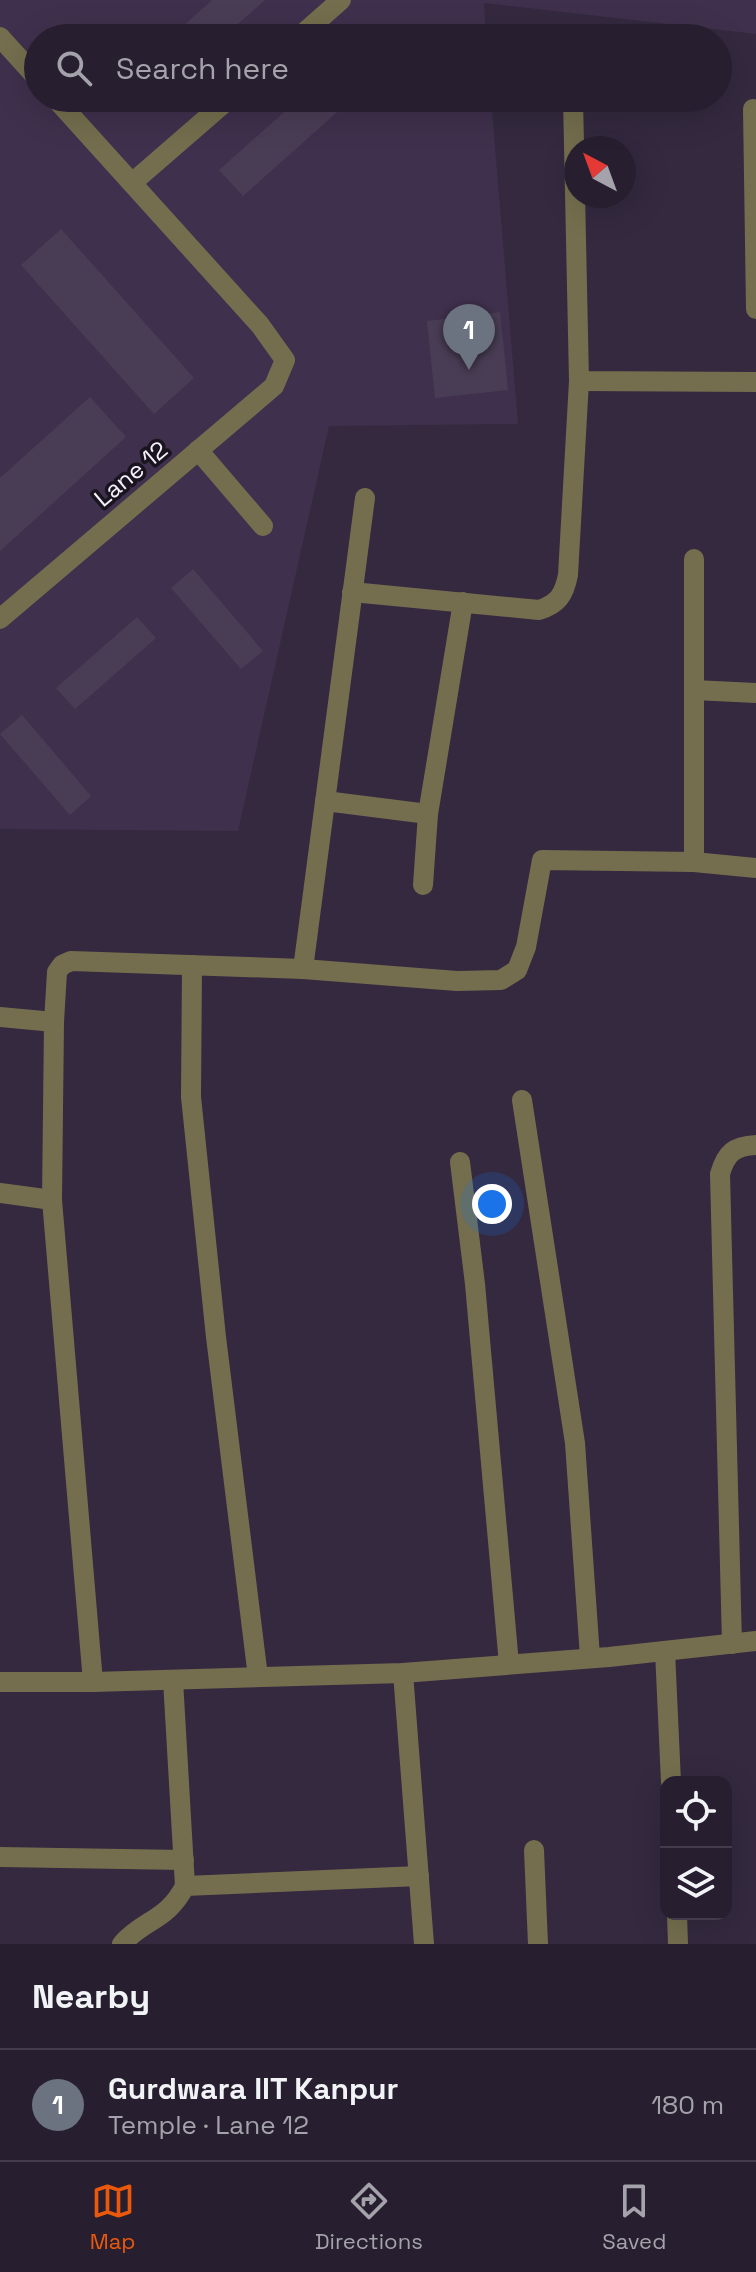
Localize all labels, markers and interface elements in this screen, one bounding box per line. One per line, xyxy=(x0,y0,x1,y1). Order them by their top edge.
search box xyxy=(24,24,732,112)
icon: search xyxy=(52,46,96,90)
text: Search here xyxy=(116,49,289,88)
north arrow xyxy=(564,136,636,208)
pin: 1 xyxy=(443,304,495,370)
street label: Lane 12 xyxy=(88,434,174,513)
your location xyxy=(472,1184,512,1224)
map controls xyxy=(660,1776,732,1920)
button: locate xyxy=(660,1776,732,1848)
button: layers xyxy=(660,1848,732,1920)
text: Nearby xyxy=(32,1975,150,2018)
text: Gurdwara IIT Kanpur xyxy=(108,2069,398,2108)
text: 1 xyxy=(52,2088,64,2122)
text: 180 m xyxy=(651,2088,724,2122)
text: Temple · Lane 12 xyxy=(108,2108,309,2142)
tab: Map xyxy=(90,2179,136,2255)
tab: Directions xyxy=(315,2179,423,2255)
tab: Saved xyxy=(602,2179,666,2255)

